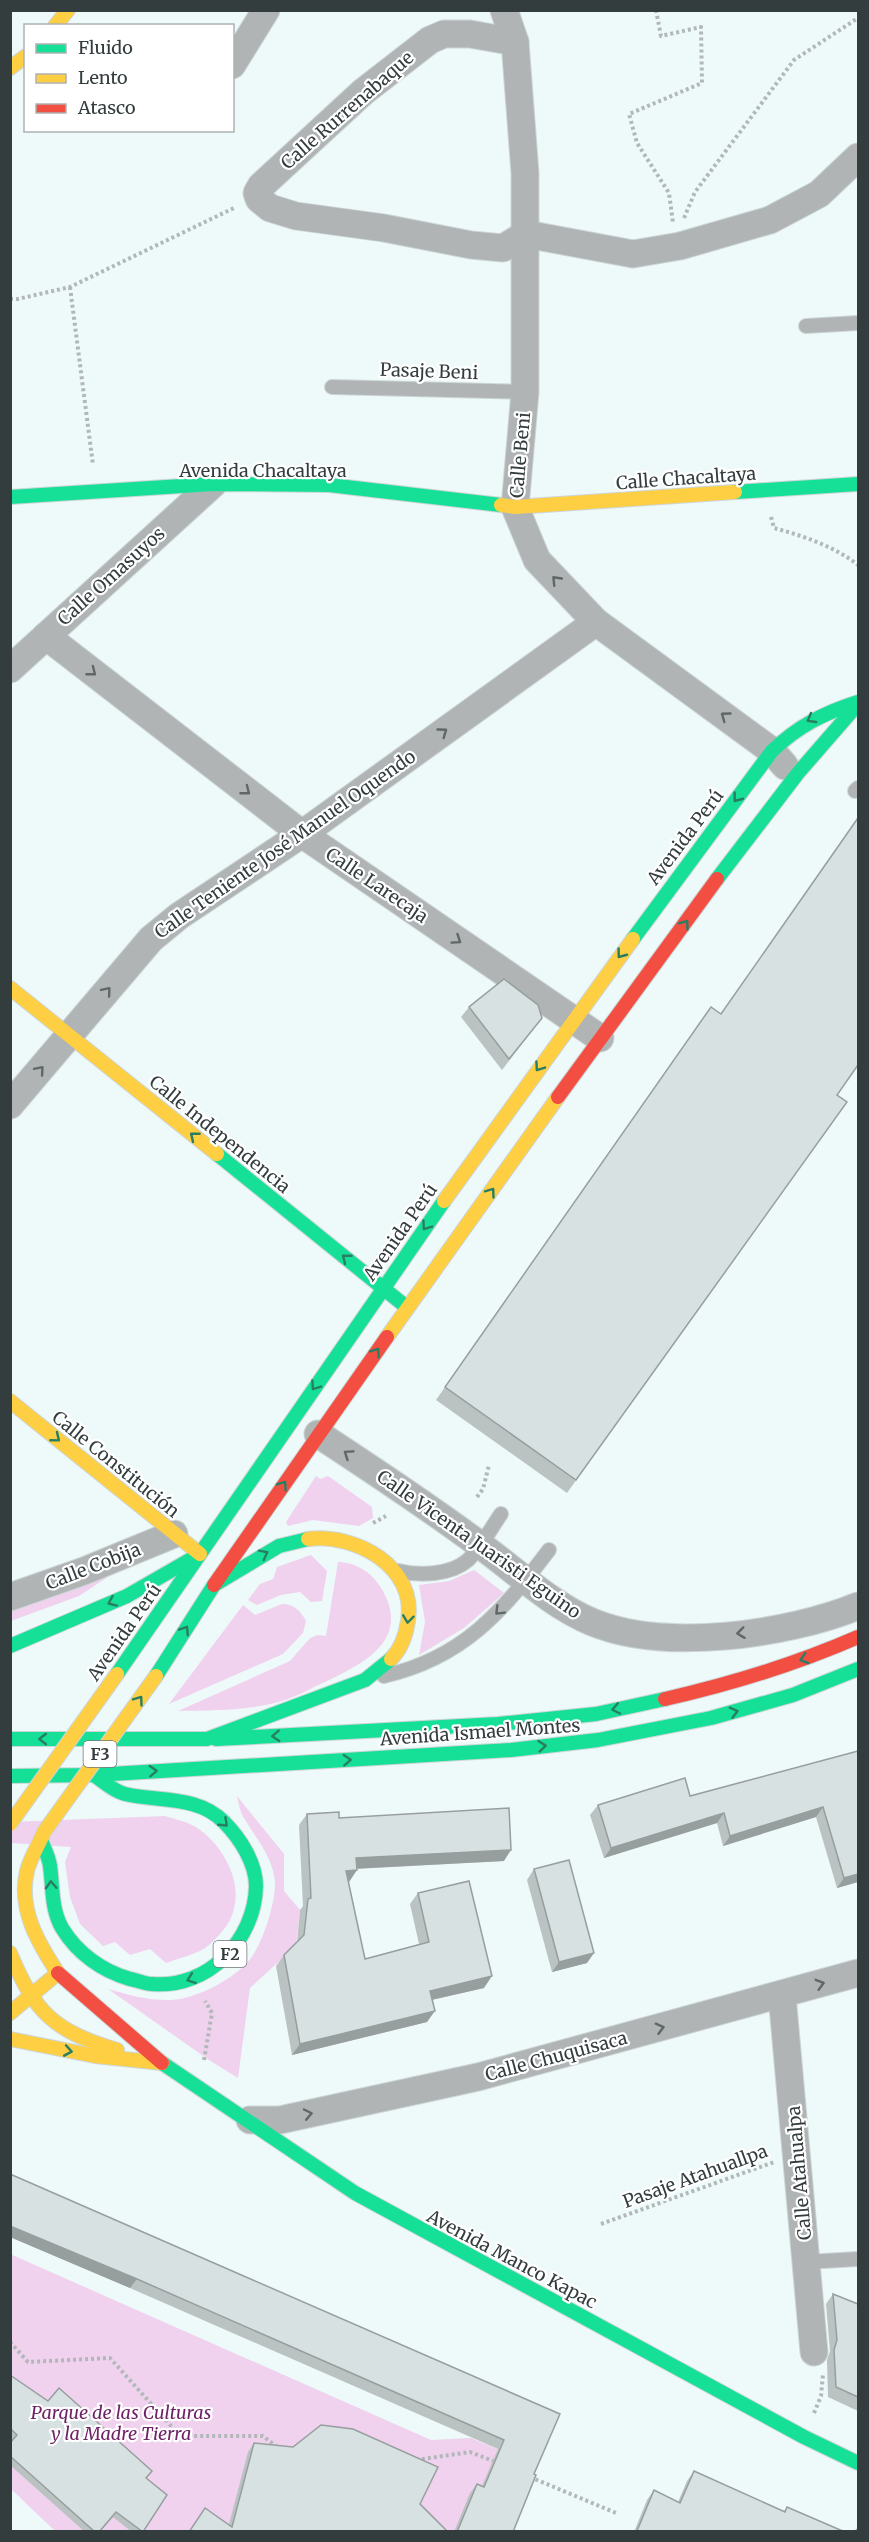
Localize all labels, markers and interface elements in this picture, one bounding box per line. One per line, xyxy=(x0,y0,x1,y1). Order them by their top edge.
legend xyxy=(24,24,234,132)
text: Fluido xyxy=(78,36,133,59)
street label: Calle Rurrenabaque xyxy=(276,46,418,174)
text: Lento xyxy=(78,66,128,89)
text: Atasco xyxy=(77,96,136,119)
street label: Pasaje Beni xyxy=(379,358,479,384)
street label: Calle Beni xyxy=(505,411,535,499)
street label: Avenida Chacaltaya xyxy=(178,459,347,482)
street label: Calle Chacaltaya xyxy=(615,462,757,494)
street label: Calle Omasuyos xyxy=(53,522,170,630)
one-way arrow xyxy=(552,576,563,587)
one-way arrow xyxy=(85,664,96,675)
one-way arrow xyxy=(720,712,731,723)
one-way arrow xyxy=(807,712,817,723)
one-way arrow xyxy=(436,729,447,740)
street label: Calle Teniente José Manuel Oquendo xyxy=(150,745,420,943)
one-way arrow xyxy=(239,784,250,795)
street label: Avenida Perú xyxy=(641,785,728,890)
one-way arrow xyxy=(733,791,744,802)
street label: Calle Larecaja xyxy=(321,842,433,928)
one-way arrow xyxy=(678,919,689,930)
one-way arrow xyxy=(450,933,461,944)
one-way arrow xyxy=(617,948,628,959)
one-way arrow xyxy=(100,987,111,998)
one-way arrow xyxy=(535,1061,546,1072)
one-way arrow xyxy=(33,1066,44,1077)
street label: Calle Independencia xyxy=(145,1070,295,1198)
one-way arrow xyxy=(190,1132,201,1143)
street label: Avenida Perú xyxy=(357,1179,442,1286)
one-way arrow xyxy=(483,1188,494,1199)
one-way arrow xyxy=(422,1220,433,1231)
one-way arrow xyxy=(342,1254,353,1265)
one-way arrow xyxy=(369,1348,380,1359)
one-way arrow xyxy=(311,1380,322,1391)
street label: Calle Constitución xyxy=(48,1406,184,1523)
one-way arrow xyxy=(49,1431,60,1442)
one-way arrow xyxy=(344,1450,355,1461)
street label: Calle Vicenta Juaristi Eguino xyxy=(373,1465,585,1623)
one-way arrow xyxy=(276,1480,287,1491)
street label: Calle Cobija xyxy=(42,1537,144,1595)
one-way arrow xyxy=(258,1550,268,1561)
street label: Avenida Perú xyxy=(81,1579,166,1686)
one-way arrow xyxy=(107,1595,118,1607)
one-way arrow xyxy=(496,1604,507,1615)
one-way arrow xyxy=(403,1614,415,1624)
one-way arrow xyxy=(178,1626,190,1636)
one-way arrow xyxy=(736,1626,745,1639)
one-way arrow xyxy=(799,1651,810,1664)
one-way arrow xyxy=(132,1695,143,1706)
one-way arrow xyxy=(611,1702,621,1715)
one-way arrow xyxy=(728,1706,738,1719)
street label: Avenida Ismael Montes xyxy=(378,1714,581,1751)
one-way arrow xyxy=(271,1729,280,1742)
one-way arrow xyxy=(39,1733,48,1745)
road number: F3 xyxy=(84,1741,116,1767)
one-way arrow xyxy=(537,1741,547,1753)
one-way arrow xyxy=(343,1753,352,1766)
one-way arrow xyxy=(148,1765,157,1778)
one-way arrow xyxy=(216,1816,227,1827)
one-way arrow xyxy=(44,1881,57,1890)
road number: F2 xyxy=(214,1941,246,1967)
one-way arrow xyxy=(186,1972,197,1984)
one-way arrow xyxy=(815,1979,825,1991)
one-way arrow xyxy=(655,2022,665,2035)
street label: Calle Chuquisaca xyxy=(482,2026,630,2086)
one-way arrow xyxy=(62,2044,72,2057)
street label: Calle Atahualpa xyxy=(782,2105,816,2241)
one-way arrow xyxy=(302,2108,312,2121)
street label: Pasaje Atahuallpa xyxy=(620,2139,771,2213)
street label: Avenida Manco Kapac xyxy=(422,2204,601,2314)
park label: Parque de las Culturas y la Madre Tierra xyxy=(31,2401,211,2445)

